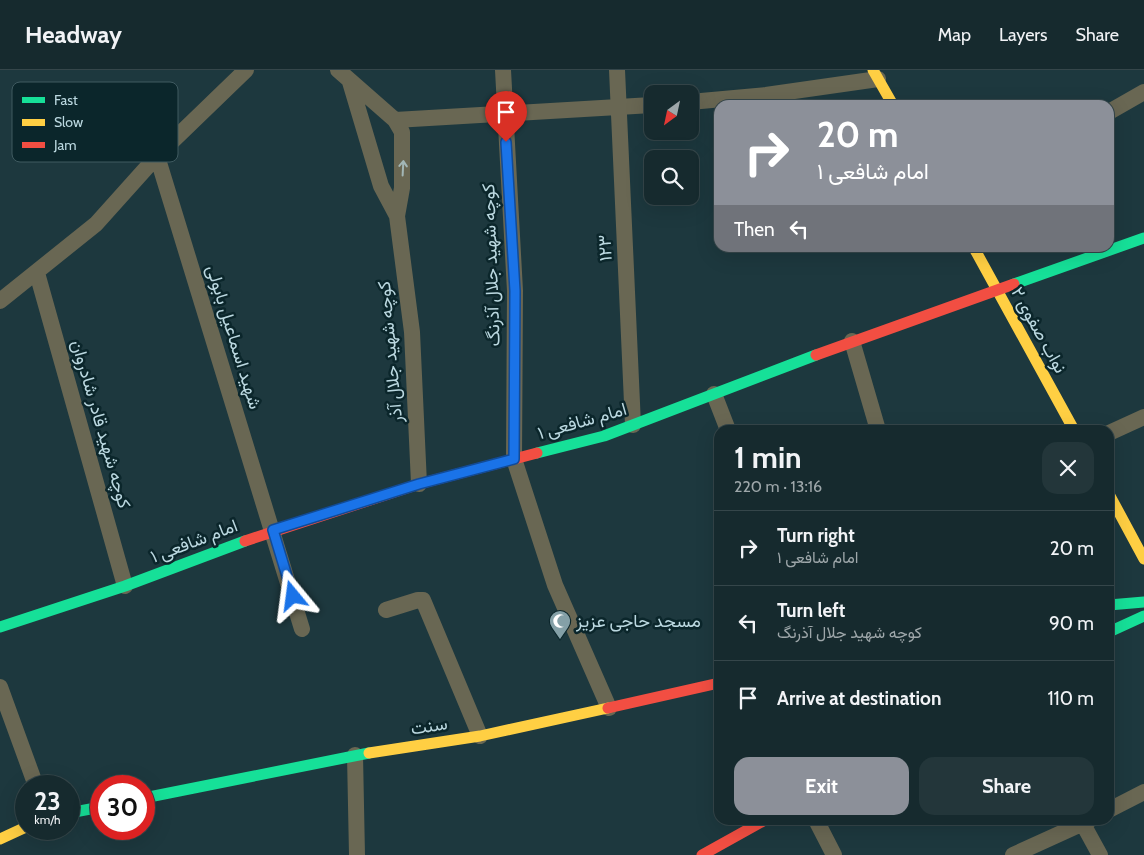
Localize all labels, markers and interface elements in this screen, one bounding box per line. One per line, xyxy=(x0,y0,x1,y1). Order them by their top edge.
text: Headway xyxy=(25,20,122,49)
text: Map xyxy=(938,24,971,46)
text: Layers xyxy=(999,24,1048,46)
text: Share xyxy=(1076,24,1119,46)
legend xyxy=(12,82,178,162)
north arrow xyxy=(644,85,699,140)
map controls xyxy=(644,85,699,205)
text: Fast xyxy=(54,91,78,109)
pin xyxy=(485,91,527,142)
icon: arrive xyxy=(492,98,520,126)
text: Slow xyxy=(54,113,83,131)
text: 20 m xyxy=(817,113,899,156)
icon: right xyxy=(734,120,799,185)
text: Jam xyxy=(53,136,76,154)
button: search xyxy=(644,150,699,205)
text: امام شافعی ۱ xyxy=(817,158,929,185)
one-way arrow xyxy=(398,160,408,176)
street label: کوچه شهید جلال آذرنگ xyxy=(477,183,506,347)
icon: left xyxy=(785,215,813,243)
text: Then xyxy=(734,218,775,241)
street label: ۱۲۳ xyxy=(593,234,617,262)
street label: شهید اسماعیل بابولی xyxy=(202,262,266,412)
street label: کوچه شهید جلال آذر xyxy=(373,280,408,425)
street label: نواب صفوی ۲ xyxy=(1006,283,1072,377)
street label: کوچه شهید قادر شادروان xyxy=(65,337,136,511)
street label: امام شافعی ۱ xyxy=(535,398,629,445)
text: 1 min xyxy=(734,439,802,476)
button: close xyxy=(1042,442,1094,494)
text: 220 m · 13:16 xyxy=(734,477,822,496)
street label: امام شافعی ۱ xyxy=(147,514,241,569)
text: Turn right xyxy=(777,524,855,547)
icon: right xyxy=(734,534,762,562)
text: 20 m xyxy=(1050,537,1094,560)
text: امام شافعی ۱ xyxy=(777,548,858,567)
position arrow xyxy=(266,569,318,621)
text: Turn left xyxy=(777,599,845,622)
mosque icon: مسجد حاجی عزیز xyxy=(548,609,572,640)
icon: left xyxy=(734,609,762,637)
place label: مسجد حاجی عزیز xyxy=(575,610,701,632)
text: 90 m xyxy=(1049,612,1094,635)
text: کوچه شهید جلال آذرنگ xyxy=(777,623,922,642)
icon: arrive xyxy=(734,684,762,712)
text: Arrive at destination xyxy=(777,687,941,710)
text: 110 m xyxy=(1047,687,1094,710)
street label: سنت xyxy=(409,712,449,740)
button: Exit xyxy=(734,757,909,815)
button: Share xyxy=(919,757,1094,815)
speed limit sign: 30 xyxy=(90,775,155,840)
text: 23 xyxy=(34,786,61,816)
text: km/h xyxy=(34,812,61,827)

